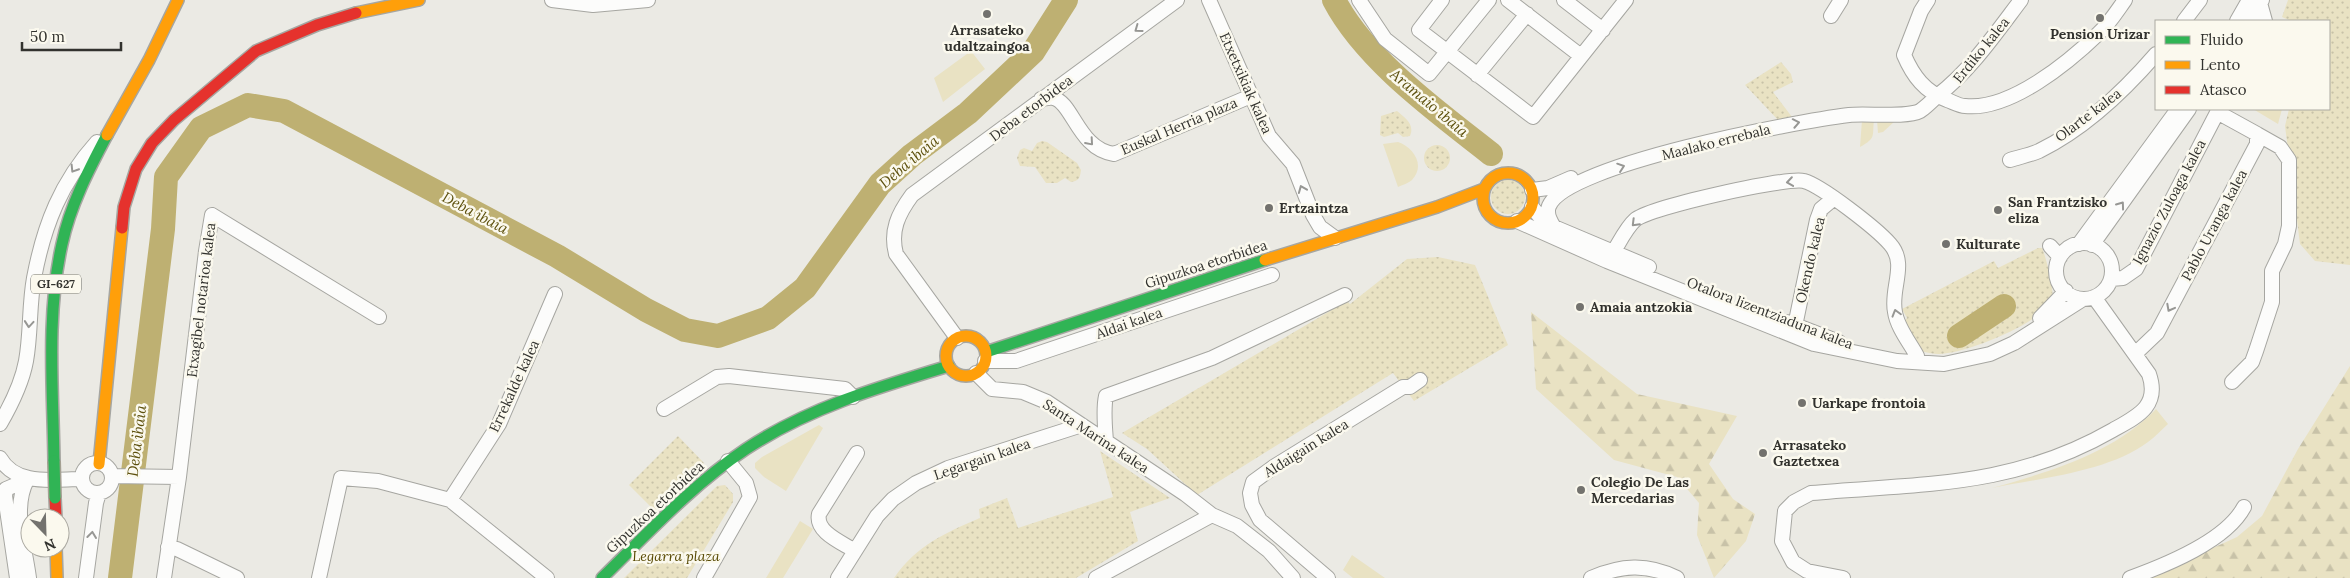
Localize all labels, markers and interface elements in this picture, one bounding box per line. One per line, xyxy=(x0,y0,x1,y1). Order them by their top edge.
marker: Arrasateko udaltzaingoa xyxy=(981,8,993,20)
marker: Pension Urizar xyxy=(2094,12,2106,24)
street label: Erdiko kalea xyxy=(1949,13,2013,87)
scale bar xyxy=(22,20,121,52)
legend xyxy=(2155,20,2330,110)
place label: Arrasateko udaltzaingoa xyxy=(944,21,1030,55)
one-way arrow xyxy=(1134,23,1144,32)
place label: Pension Urizar xyxy=(2050,25,2150,43)
text: 50 m xyxy=(30,27,65,46)
street label: Etxetxikiak kalea xyxy=(1216,29,1276,137)
text: Fluido xyxy=(2200,30,2243,49)
text: Lento xyxy=(2200,55,2241,74)
water label: Aramaio ibaia xyxy=(1386,64,1473,141)
street label: Deba etorbidea xyxy=(986,71,1076,145)
text: Atasco xyxy=(2199,80,2247,99)
street label: Olarte kalea xyxy=(2051,84,2125,146)
street label: Euskal Herria plaza xyxy=(1118,93,1240,159)
one-way arrow xyxy=(1791,119,1800,129)
street label: Maalako errebala xyxy=(1660,120,1772,164)
water label: Deba ibaia xyxy=(875,131,943,192)
one-way arrow xyxy=(1085,136,1094,145)
street label: Ignazio Zuloaga kalea xyxy=(2128,136,2210,268)
one-way arrow xyxy=(1616,163,1625,173)
one-way arrow xyxy=(71,164,81,173)
street label: Pablo Uranga kalea xyxy=(2177,166,2251,284)
one-way arrow xyxy=(1785,176,1794,186)
one-way arrow xyxy=(1298,185,1308,193)
water label: Deba ibaia xyxy=(439,187,512,238)
place label: San Frantzisko eliza xyxy=(2008,193,2107,227)
place label: Ertzaintza xyxy=(1279,199,1349,217)
one-way arrow xyxy=(2115,201,2124,211)
marker: Ertzaintza xyxy=(1263,202,1275,214)
marker: San Frantzisko eliza xyxy=(1992,204,2004,216)
street label: Okendo kalea xyxy=(1791,215,1829,305)
one-way arrow xyxy=(1631,217,1640,226)
street label: Etxagibel notarioa kalea xyxy=(183,222,219,378)
place label: Kulturate xyxy=(1956,235,2021,253)
street label: Gipuzkoa etorbidea xyxy=(1143,236,1269,292)
marker: Kulturate xyxy=(1940,238,1952,250)
street label: Otalora lizentziaduna kalea xyxy=(1684,273,1856,353)
road number: GI-627 xyxy=(31,274,81,294)
place label: Amaia antzokia xyxy=(1590,298,1693,316)
marker: Amaia antzokia xyxy=(1574,301,1586,313)
street label: Aldai kalea xyxy=(1092,303,1165,343)
one-way arrow xyxy=(2166,303,2176,312)
one-way arrow xyxy=(1891,309,1901,317)
one-way arrow xyxy=(24,320,35,328)
street label: Errekalde kalea xyxy=(485,337,543,435)
place label: Uarkape frontoia xyxy=(1812,394,1926,412)
street label: Santa Marina kalea xyxy=(1040,395,1152,477)
marker: Uarkape frontoia xyxy=(1796,397,1808,409)
water label: Deba ibaia xyxy=(123,403,150,478)
street label: Aldaigain kalea xyxy=(1259,415,1352,482)
street label: Legargain kalea xyxy=(931,434,1033,484)
place label: Arrasateko Gaztetxea xyxy=(1773,436,1846,470)
marker: Arrasateko Gaztetxea xyxy=(1757,447,1769,459)
street label: Gipuzkoa etorbidea xyxy=(602,457,708,557)
place label: Colegio De Las Mercedarias xyxy=(1591,473,1689,507)
marker: Colegio De Las Mercedarias xyxy=(1575,484,1587,496)
north arrow xyxy=(20,508,70,558)
one-way arrow xyxy=(86,531,96,540)
text: N xyxy=(41,535,59,555)
park label: Legarra plaza xyxy=(632,547,720,565)

